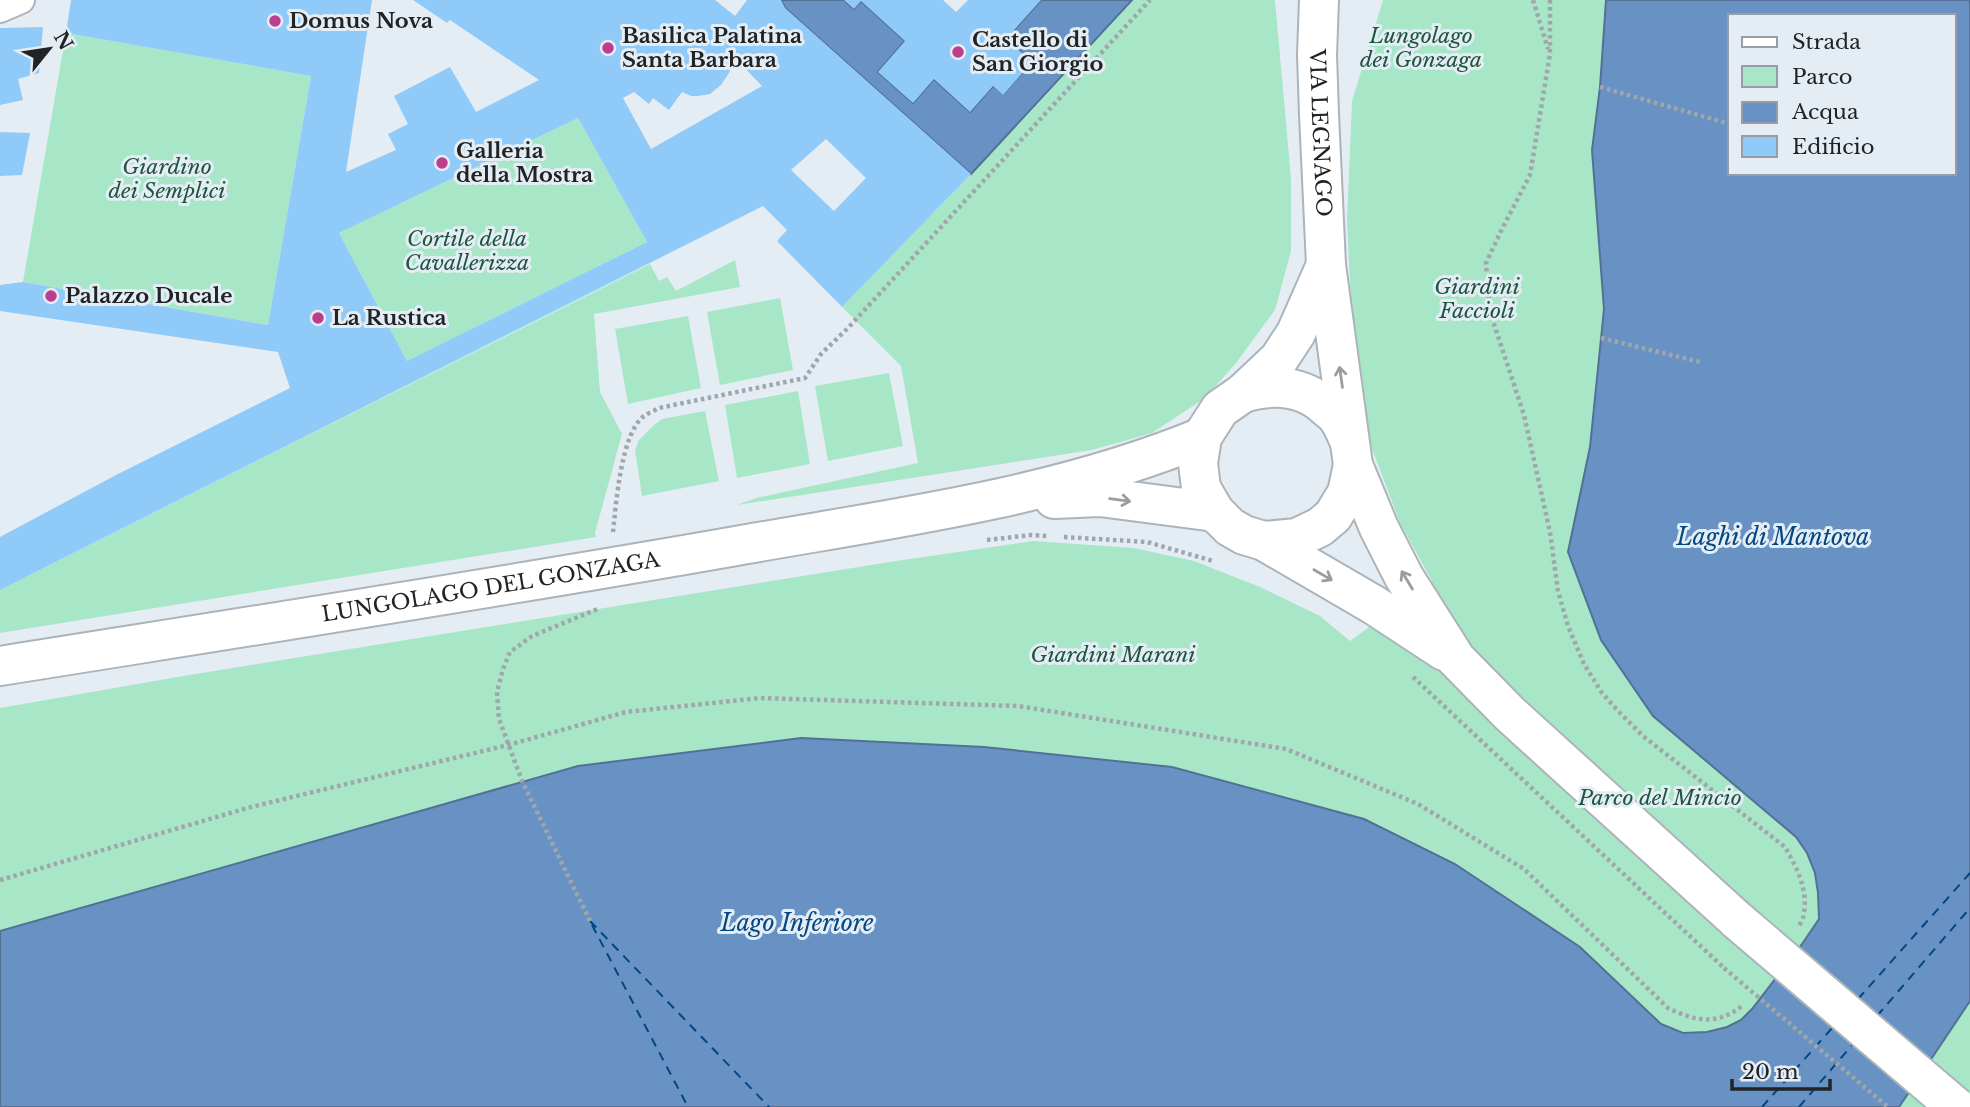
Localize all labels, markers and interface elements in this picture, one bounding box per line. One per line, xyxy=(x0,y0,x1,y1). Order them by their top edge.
place label: Domus Nova xyxy=(289,8,433,34)
marker: Domus Nova xyxy=(267,13,283,29)
north arrow xyxy=(14,14,84,84)
legend xyxy=(1728,14,1956,175)
place label: Basilica Palatina Santa Barbara xyxy=(622,23,802,73)
park label: Lungolago dei Gonzaga xyxy=(1360,23,1482,73)
text: N xyxy=(49,27,78,54)
place label: Castello di San Giorgio xyxy=(972,27,1104,77)
text: Strada xyxy=(1792,29,1861,55)
marker: Basilica Palatina Santa Barbara xyxy=(600,40,616,56)
marker: Castello di San Giorgio xyxy=(950,44,966,60)
street label: VIA LEGNAGO xyxy=(1304,48,1337,217)
text: Parco xyxy=(1792,64,1853,90)
text: Acqua xyxy=(1791,99,1859,125)
text: Edificio xyxy=(1792,134,1874,160)
place label: Galleria della Mostra xyxy=(456,138,593,188)
park label: Giardino dei Semplici xyxy=(109,154,226,204)
marker: Galleria della Mostra xyxy=(434,155,450,171)
park label: Cortile della Cavallerizza xyxy=(405,226,529,276)
park label: Giardini Faccioli xyxy=(1434,274,1521,324)
place label: Palazzo Ducale xyxy=(65,283,233,309)
marker: Palazzo Ducale xyxy=(43,288,59,304)
place label: La Rustica xyxy=(332,305,447,331)
marker: La Rustica xyxy=(310,310,326,326)
one-way arrow xyxy=(1335,366,1348,389)
one-way arrow xyxy=(1108,494,1131,507)
water label: Laghi di Mantova xyxy=(1676,523,1869,551)
street label: LUNGOLAGO DEL GONZAGA xyxy=(320,546,662,628)
one-way arrow xyxy=(1312,569,1333,582)
one-way arrow xyxy=(1400,571,1414,591)
park label: Giardini Marani xyxy=(1030,642,1196,668)
park label: Parco del Mincio xyxy=(1577,785,1742,811)
water label: Lago Inferiore xyxy=(720,909,874,937)
scale bar xyxy=(1732,1048,1830,1092)
text: 20 m xyxy=(1742,1059,1799,1085)

